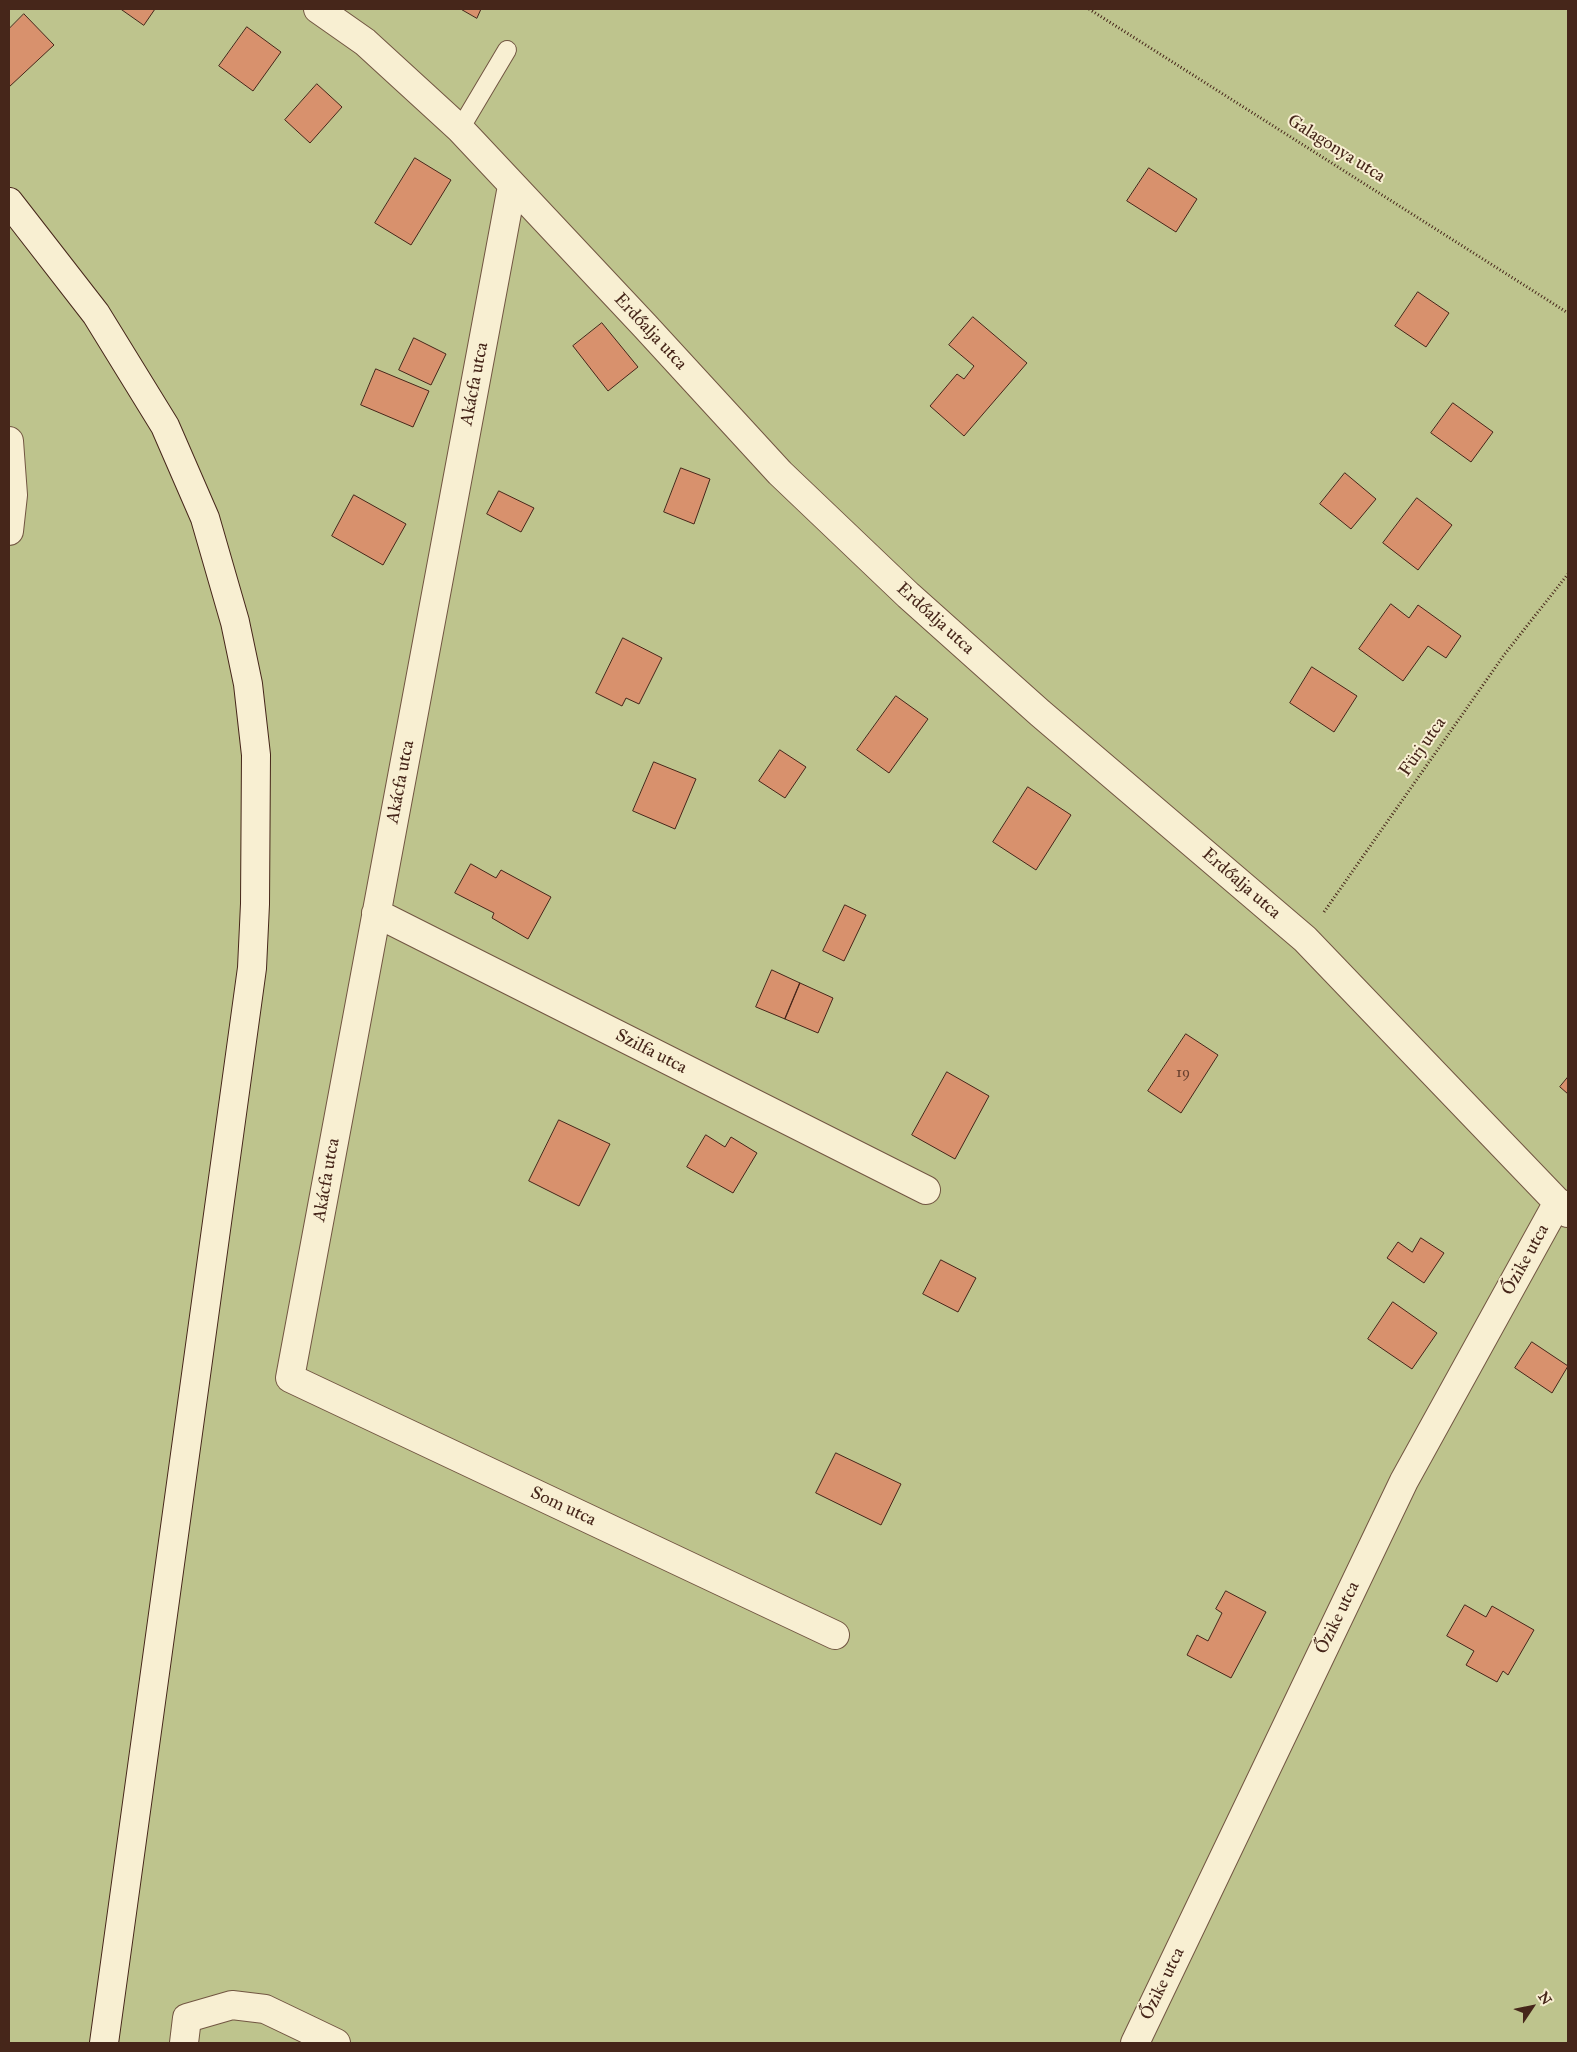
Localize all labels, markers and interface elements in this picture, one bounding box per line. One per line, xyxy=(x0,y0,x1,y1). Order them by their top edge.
street label: Galagonya utca xyxy=(1283,110,1389,188)
street label: Erdőalja utca xyxy=(609,289,691,375)
street label: Akácfa utca xyxy=(456,341,494,427)
street label: Erdőalja utca xyxy=(892,578,978,660)
street label: Fürj utca xyxy=(1395,713,1451,781)
street label: Akácfa utca xyxy=(382,739,420,825)
street label: Erdőalja utca xyxy=(1197,844,1285,924)
street label: Szilfa utca xyxy=(612,1025,690,1079)
house number: 19 xyxy=(1176,1064,1190,1082)
street label: Akácfa utca xyxy=(309,1137,345,1223)
street label: Őzike utca xyxy=(1498,1221,1554,1299)
street label: Som utca xyxy=(527,1482,599,1532)
street label: Őzike utca xyxy=(1311,1578,1365,1658)
street label: Őzike utca xyxy=(1136,1944,1190,2024)
north arrow xyxy=(1507,1982,1557,2032)
text: N xyxy=(1534,1989,1555,2008)

